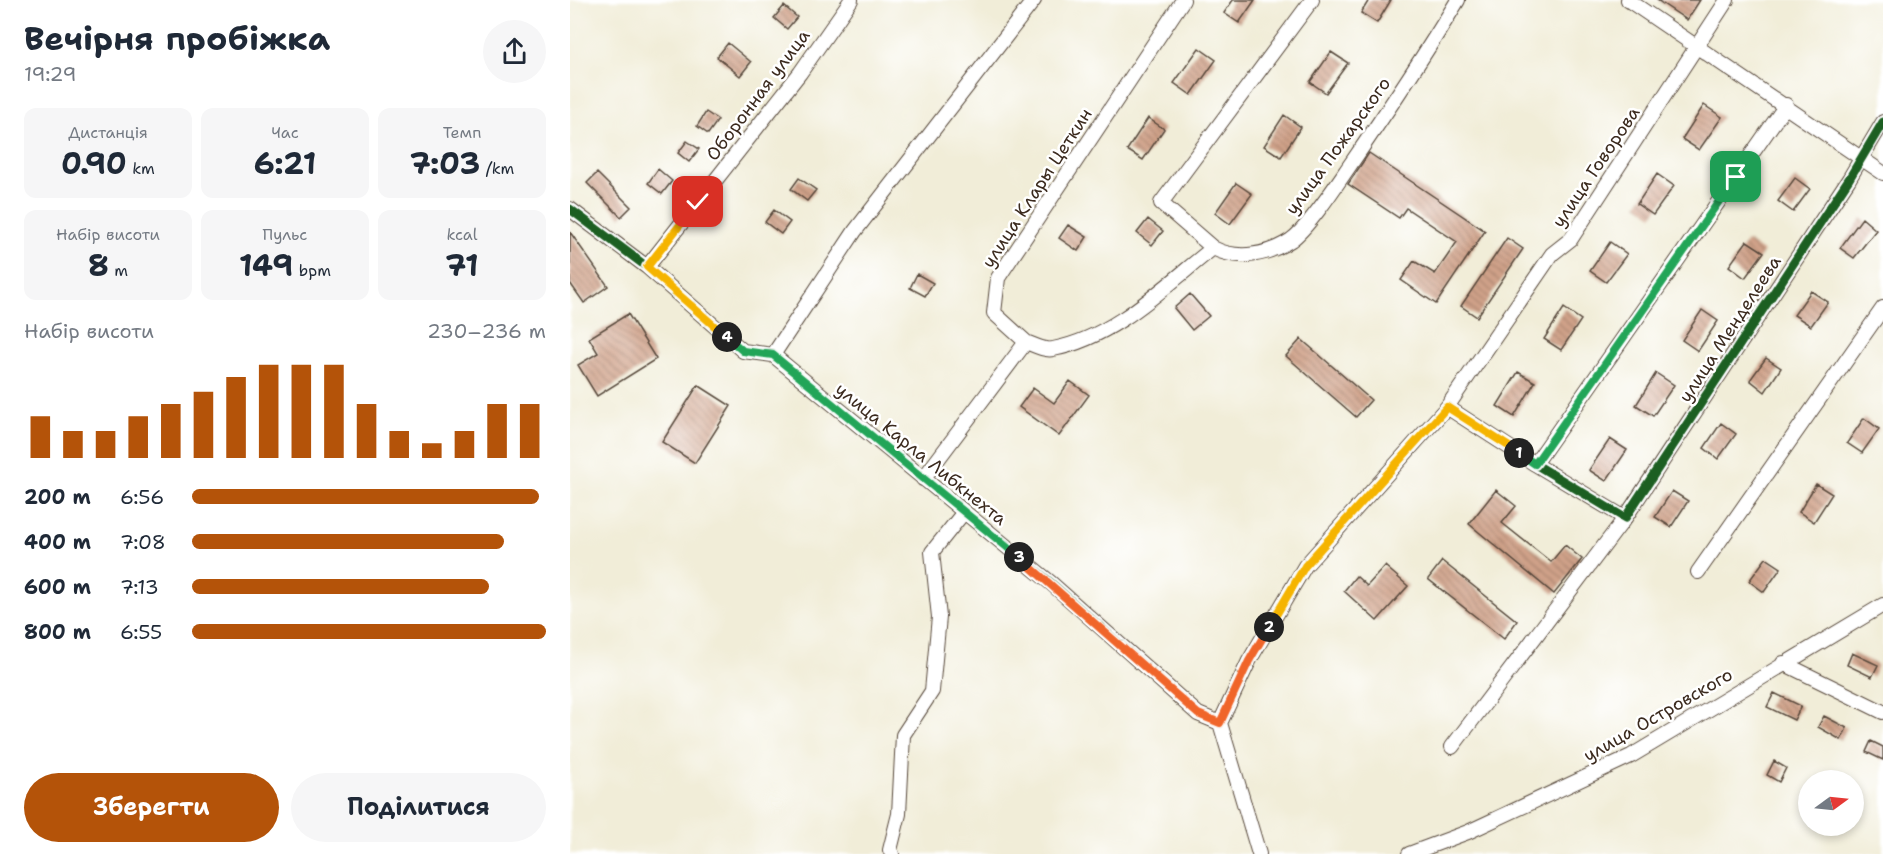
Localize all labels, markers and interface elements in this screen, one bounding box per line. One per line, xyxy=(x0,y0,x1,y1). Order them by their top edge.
text: Вечірня пробіжка xyxy=(24,16,330,61)
button: share xyxy=(483,20,546,83)
street label: Оборонная улица xyxy=(701,24,815,166)
text: 19:29 xyxy=(24,61,77,87)
street label: улица Пожарского xyxy=(1280,72,1396,220)
street label: улица Говорова xyxy=(1547,102,1645,232)
street label: улица Клары Цеткин xyxy=(976,104,1098,272)
text: Дистанція xyxy=(68,122,148,143)
text: Час xyxy=(271,122,299,143)
text: Темп xyxy=(443,122,481,143)
text: 0.90 xyxy=(61,143,127,184)
text: 6:21 xyxy=(254,143,316,184)
text: 7:03 xyxy=(410,143,480,184)
pin xyxy=(1710,151,1761,202)
text: km xyxy=(127,158,155,179)
text: /km xyxy=(480,158,514,179)
icon: arrive xyxy=(1719,160,1752,193)
pin xyxy=(672,176,723,227)
icon: check xyxy=(681,185,714,218)
text: Набір висоти xyxy=(56,224,160,245)
text: Пульс xyxy=(263,224,307,245)
text: kcal xyxy=(446,224,478,245)
text: 8 xyxy=(88,245,109,286)
text: 149 xyxy=(239,245,293,286)
text: 71 xyxy=(445,245,479,286)
street label: улица Менделеева xyxy=(1673,251,1787,407)
text: m xyxy=(109,260,128,281)
text: bpm xyxy=(293,260,331,281)
text: Набір висоти xyxy=(24,318,154,344)
text: 230–236 m xyxy=(427,318,546,344)
pin: 4 xyxy=(712,322,742,352)
text: 4 xyxy=(721,326,733,347)
street label: улица Карла Либкнехта xyxy=(830,377,1012,531)
pin: 1 xyxy=(1504,438,1534,468)
text: 1 xyxy=(1515,442,1523,463)
text: 200 m xyxy=(24,484,91,510)
text: 6:56 xyxy=(120,484,164,510)
text: 400 m xyxy=(24,529,91,555)
text: 7:08 xyxy=(120,529,166,555)
pin: 3 xyxy=(1004,542,1034,572)
text: 3 xyxy=(1013,546,1025,567)
text: 600 m xyxy=(24,574,91,600)
text: 7:13 xyxy=(120,574,159,600)
pin: 2 xyxy=(1254,612,1284,642)
text: 2 xyxy=(1263,616,1275,637)
text: 800 m xyxy=(24,619,91,645)
text: 6:55 xyxy=(120,619,162,645)
street label: улица Островского xyxy=(1579,662,1737,768)
north arrow xyxy=(1798,770,1864,836)
map controls xyxy=(1798,770,1864,836)
button: Зберегти xyxy=(24,773,279,842)
button: Поділитися xyxy=(291,773,546,842)

